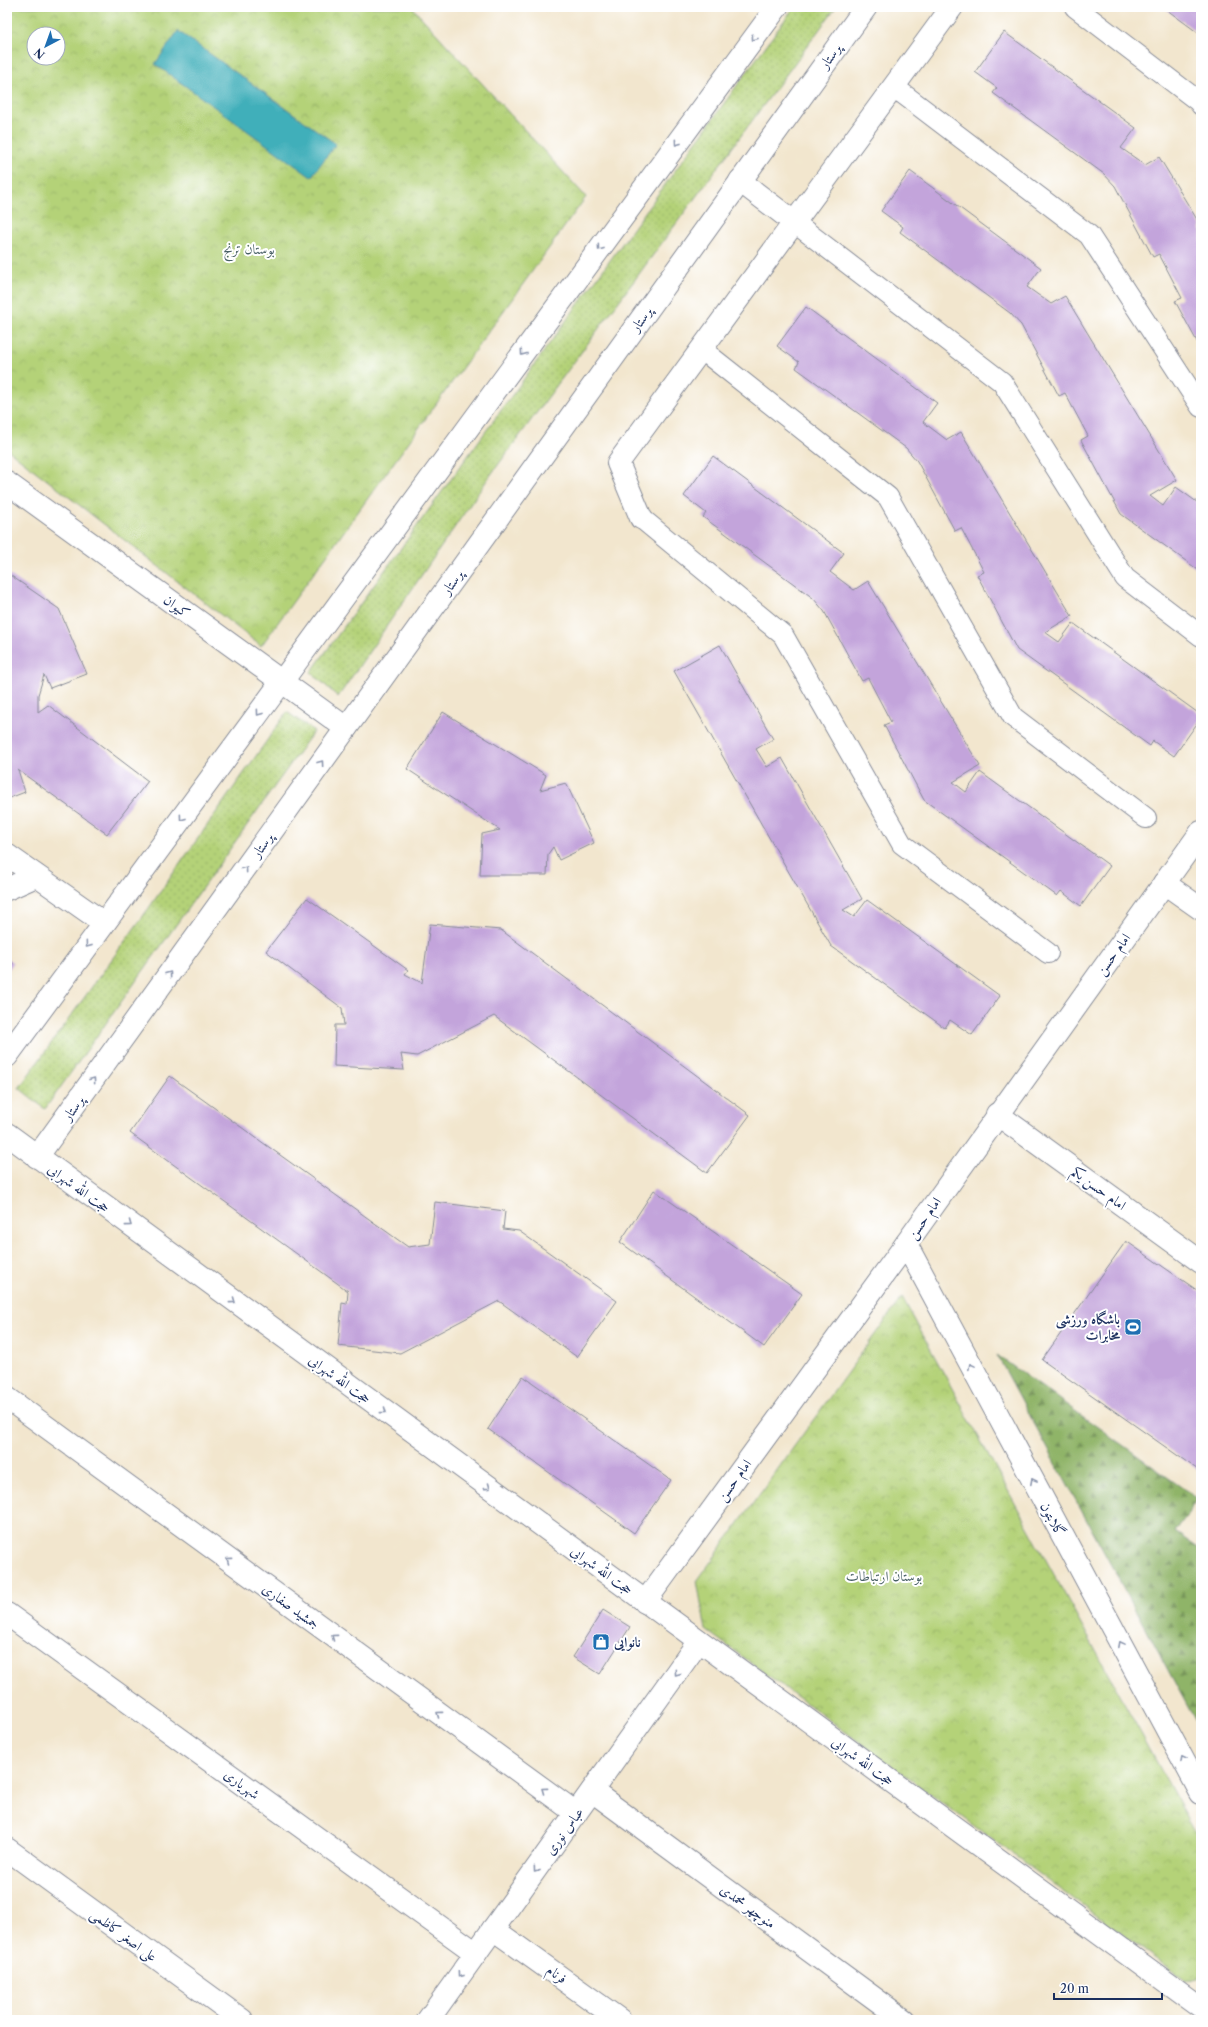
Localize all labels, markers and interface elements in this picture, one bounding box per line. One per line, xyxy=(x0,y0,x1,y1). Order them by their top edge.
north arrow xyxy=(26,26,66,66)
one-way arrow xyxy=(752,34,759,41)
street label: پرستار xyxy=(814,39,846,74)
text: N xyxy=(31,45,48,62)
one-way arrow xyxy=(675,139,682,146)
park label: بوستان ترنج xyxy=(223,240,275,262)
one-way arrow xyxy=(598,244,605,251)
street label: پرستار xyxy=(625,302,657,337)
one-way arrow xyxy=(521,348,528,355)
street label: پرستار xyxy=(436,565,468,600)
street label: کیوان xyxy=(160,590,194,622)
one-way arrow xyxy=(256,708,263,715)
one-way arrow xyxy=(316,761,323,768)
one-way arrow xyxy=(180,813,187,820)
street label: پرستار xyxy=(246,828,278,863)
one-way arrow xyxy=(240,866,247,873)
street label: امام حسن xyxy=(1092,930,1137,981)
one-way arrow xyxy=(86,941,93,948)
one-way arrow xyxy=(164,972,171,979)
one-way arrow xyxy=(88,1077,95,1084)
street label: پرستار xyxy=(57,1091,89,1126)
street label: حجت الله شهرابی xyxy=(44,1158,115,1217)
street label: امام حسن یکم xyxy=(1065,1162,1130,1218)
street label: امام حسن xyxy=(903,1193,948,1245)
one-way arrow xyxy=(124,1219,131,1226)
one-way arrow xyxy=(229,1296,236,1303)
place label: باشگاه ورزشی مخابرات xyxy=(1056,1310,1121,1344)
sports icon: باشگاه ورزشی مخابرات xyxy=(1123,1317,1143,1337)
street label: حجت الله شهرابی xyxy=(305,1349,376,1408)
one-way arrow xyxy=(968,1363,976,1370)
one-way arrow xyxy=(379,1406,386,1413)
street label: امام حسن xyxy=(713,1456,758,1507)
one-way arrow xyxy=(1030,1477,1037,1485)
one-way arrow xyxy=(484,1482,491,1489)
street label: گلابتون xyxy=(1037,1499,1069,1539)
street label: حجت الله شهرابی xyxy=(567,1540,638,1599)
one-way arrow xyxy=(227,1558,234,1565)
park label: بوستان ارتباطات xyxy=(846,1567,923,1585)
street label: جمشید صفاری xyxy=(259,1579,323,1633)
shop icon: نانوایی xyxy=(591,1632,611,1652)
place label: نانوایی xyxy=(613,1633,641,1652)
one-way arrow xyxy=(332,1635,339,1642)
one-way arrow xyxy=(1118,1641,1126,1648)
one-way arrow xyxy=(674,1669,682,1676)
one-way arrow xyxy=(437,1711,444,1718)
street label: حجت الله شهرابی xyxy=(828,1731,899,1790)
one-way arrow xyxy=(1180,1756,1187,1763)
street label: شهریاری xyxy=(220,1765,264,1804)
one-way arrow xyxy=(542,1788,549,1795)
street label: عباس نوری xyxy=(541,1804,587,1858)
one-way arrow xyxy=(533,1865,540,1872)
street label: منوچهر محمدی xyxy=(716,1880,779,1933)
street label: علی اصغر کاظمی xyxy=(86,1905,161,1966)
street label: فرنام xyxy=(541,1961,571,1991)
one-way arrow xyxy=(458,1971,465,1978)
scale bar xyxy=(1054,1975,1162,2001)
text: 20 m xyxy=(1060,1981,1089,1996)

